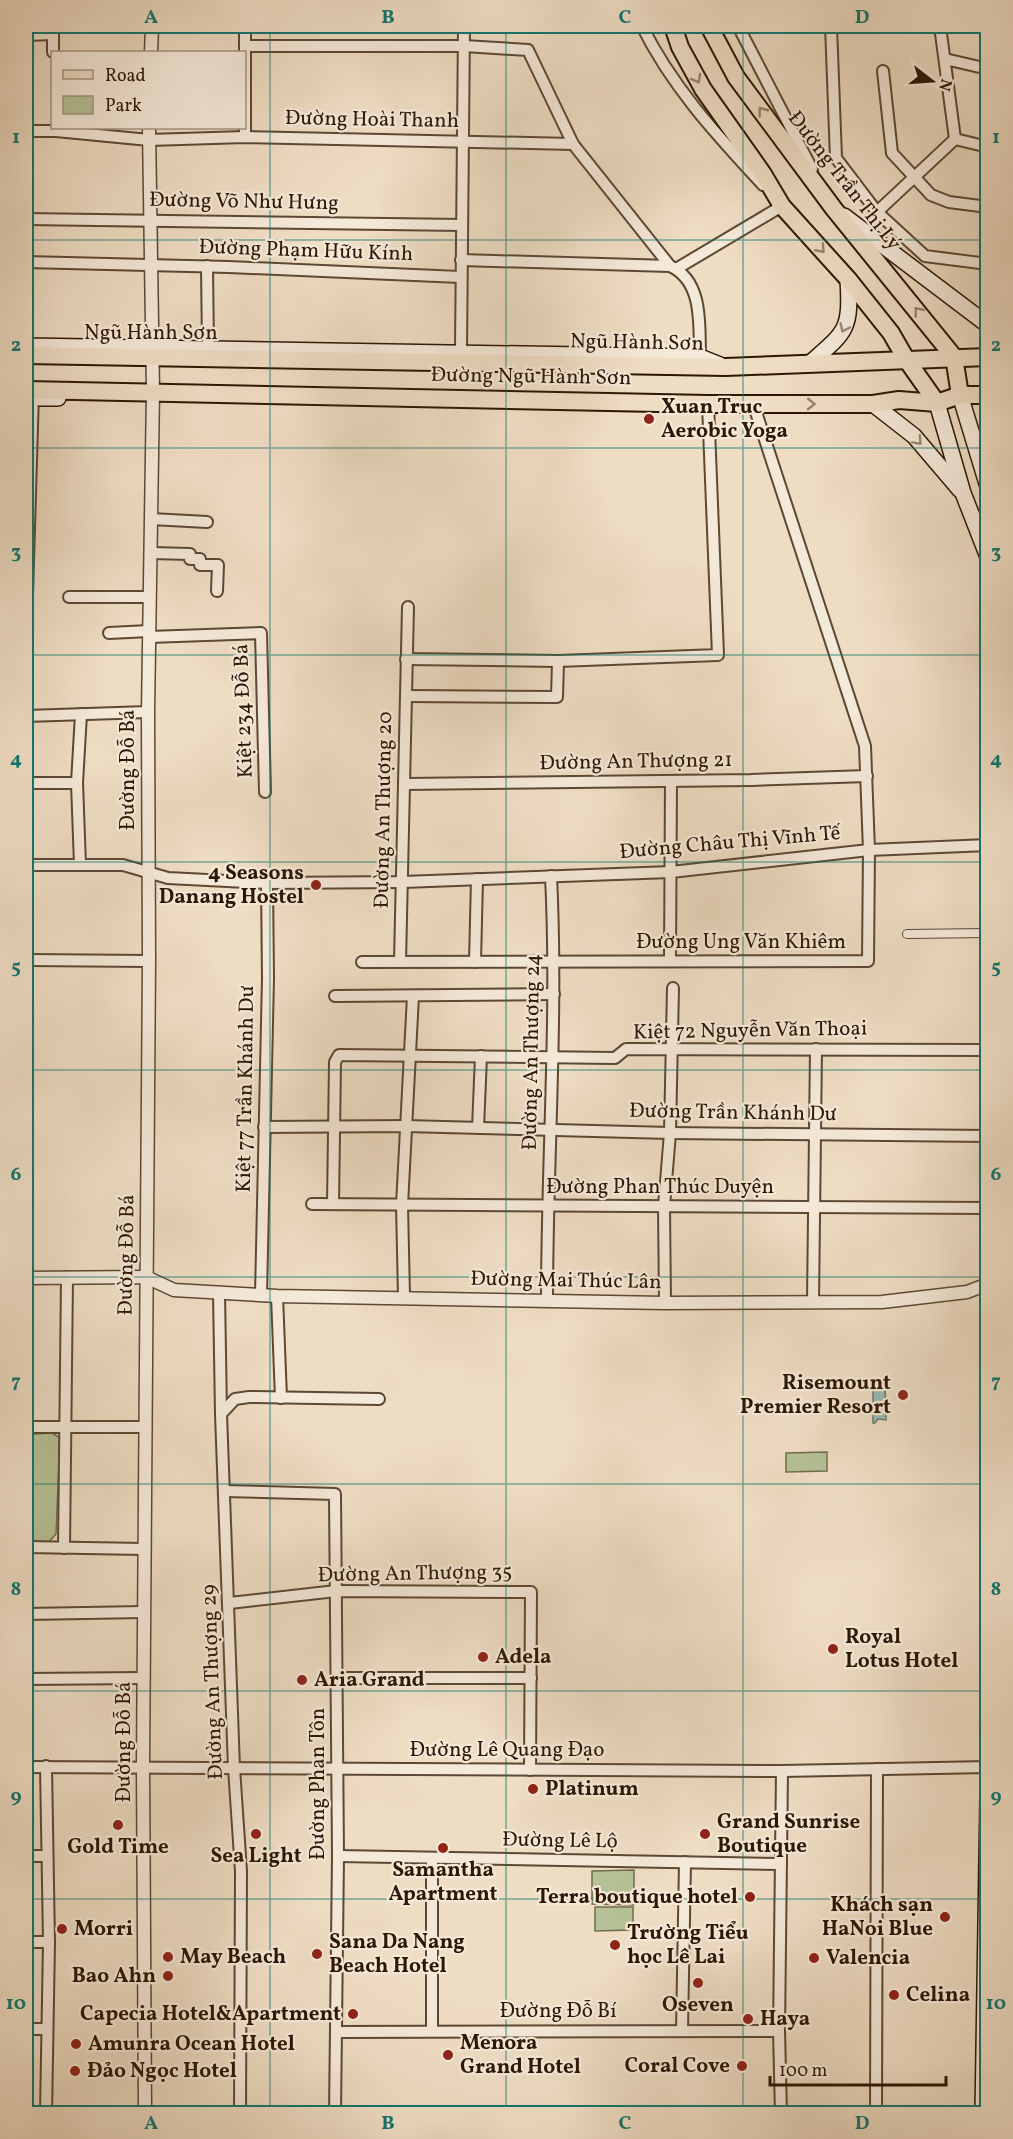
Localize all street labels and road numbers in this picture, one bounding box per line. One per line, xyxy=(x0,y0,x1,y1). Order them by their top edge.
street label: Đường Hoài Thanh xyxy=(285,104,459,136)
street label: Đường Trần Thị Lý xyxy=(780,105,908,257)
street label: Đường Võ Như Hưng xyxy=(149,186,339,218)
street label: Đường Phạm Hữu Kính xyxy=(198,233,414,269)
street label: Ngũ Hành Sơn xyxy=(84,319,218,348)
street label: Ngũ Hành Sơn xyxy=(570,327,704,359)
street label: Đường Ngũ Hành Sơn xyxy=(430,361,632,393)
street label: Kiệt 234 Đỗ Bá xyxy=(227,643,261,779)
street label: Đường Đỗ Bá xyxy=(114,709,143,831)
street label: Đường An Thượng 20 xyxy=(368,711,400,909)
street label: Đường An Thượng 21 xyxy=(539,746,733,778)
street label: Đường Châu Thị Vĩnh Tế xyxy=(618,819,843,867)
street label: Đường Ung Văn Khiêm xyxy=(636,928,846,957)
street label: Đường An Thượng 24 xyxy=(516,953,548,1151)
street label: Kiệt 77 Trần Khánh Dư xyxy=(230,985,262,1193)
street label: Kiệt 72 Nguyễn Văn Thoại xyxy=(633,1014,867,1048)
street label: Đường Trần Khánh Dư xyxy=(629,1097,837,1129)
street label: Đường Phan Thúc Duyện xyxy=(546,1173,774,1202)
street label: Đường Đỗ Bá xyxy=(111,1194,143,1316)
street label: Đường Mai Thúc Lân xyxy=(470,1265,662,1297)
street label: Đường An Thượng 35 xyxy=(317,1558,513,1590)
street label: Đường An Thượng 29 xyxy=(195,1584,231,1780)
street label: Đường Đỗ Bá xyxy=(110,1681,139,1803)
street label: Đường Phan Tôn xyxy=(304,1708,333,1860)
street label: Đường Lê Quang Đạo xyxy=(410,1736,604,1765)
street label: Đường Lê Lộ xyxy=(502,1825,618,1857)
street label: Đường Đỗ Bí xyxy=(500,1997,617,2026)

